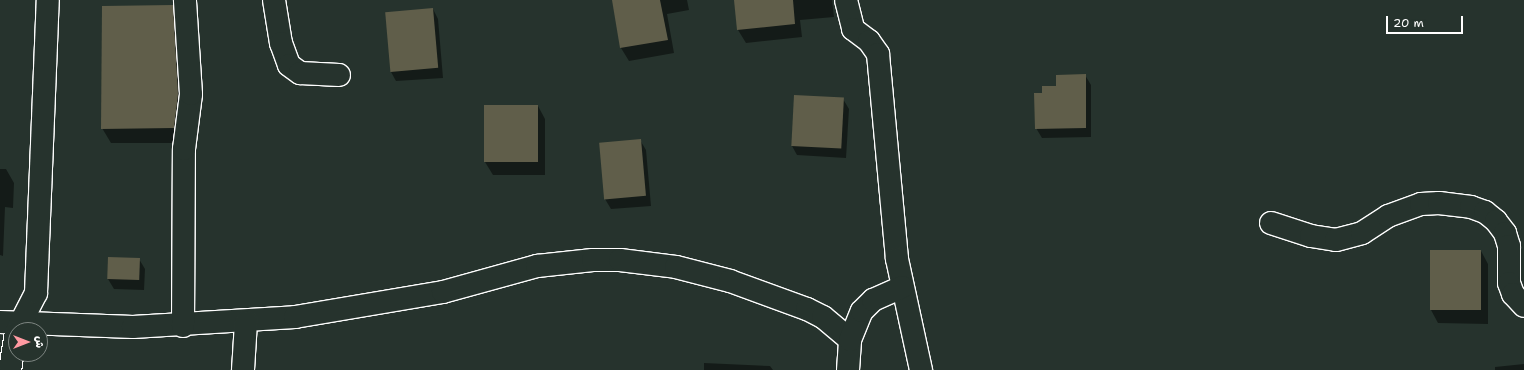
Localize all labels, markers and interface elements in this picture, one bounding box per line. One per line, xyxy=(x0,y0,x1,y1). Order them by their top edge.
scale bar xyxy=(1388,8,1465,34)
text: 20 m xyxy=(1393,15,1424,31)
north arrow xyxy=(8,322,48,362)
text: ش xyxy=(32,336,47,348)

